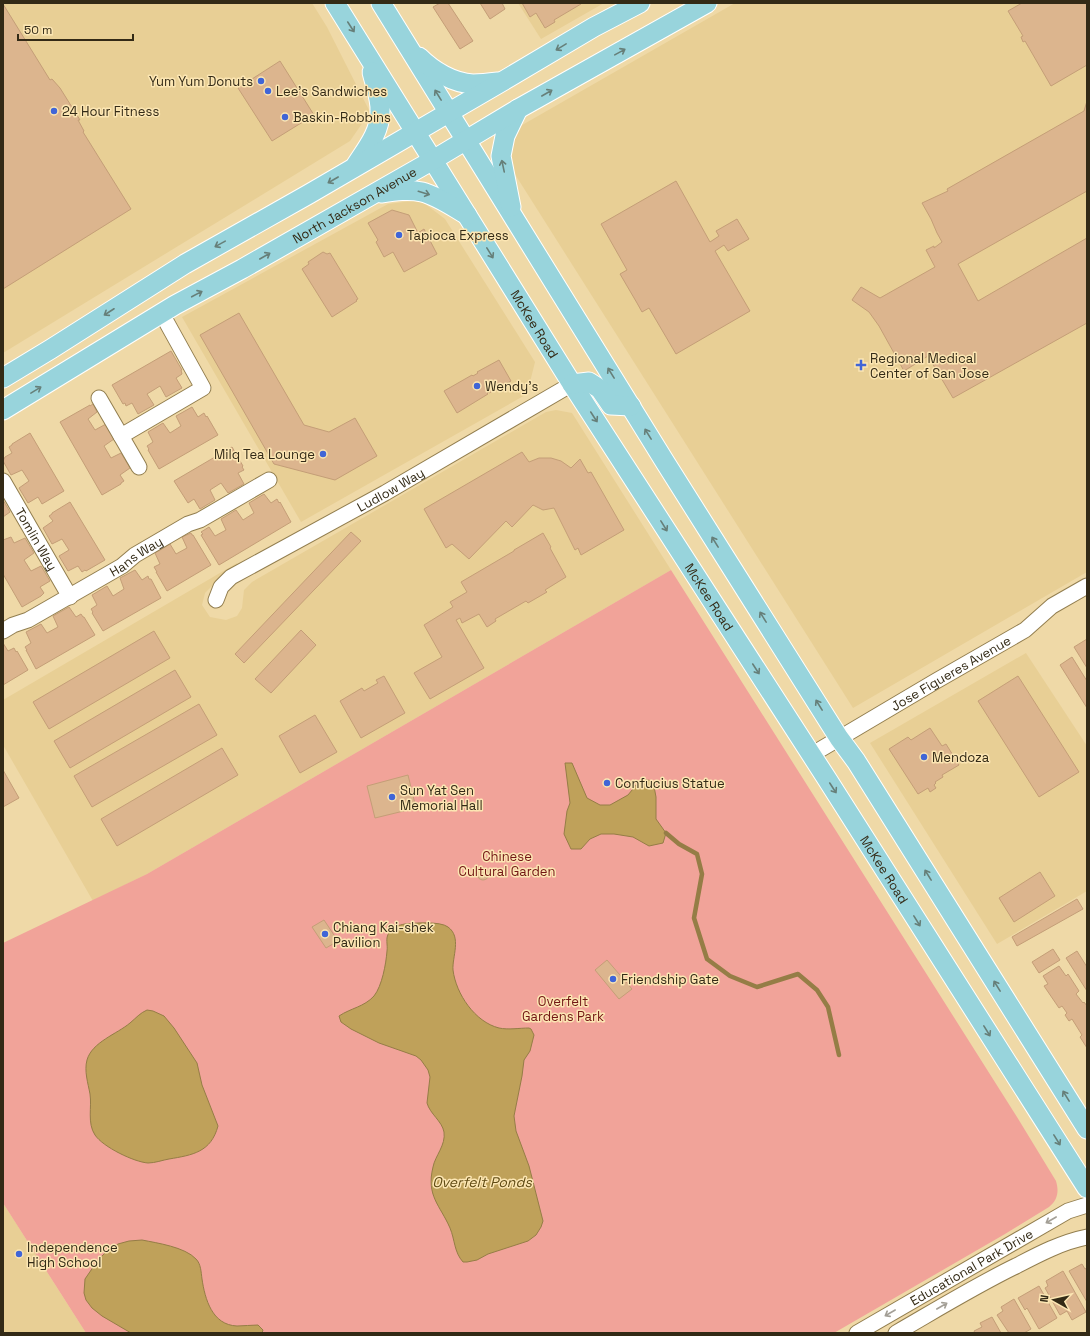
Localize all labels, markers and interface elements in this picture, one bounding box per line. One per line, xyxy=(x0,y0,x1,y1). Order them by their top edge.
scale bar xyxy=(18,16,133,42)
one-way arrow xyxy=(347,21,355,32)
text: 50 m xyxy=(24,22,52,38)
one-way arrow xyxy=(555,44,567,52)
one-way arrow xyxy=(613,47,625,55)
place label: Yum Yum Donuts xyxy=(149,73,253,90)
marker: Yum Yum Donuts xyxy=(256,76,266,86)
place label: Lee's Sandwiches xyxy=(276,83,387,100)
marker: Lee's Sandwiches xyxy=(263,86,273,96)
one-way arrow xyxy=(541,88,553,96)
one-way arrow xyxy=(433,89,441,101)
place label: 24 Hour Fitness xyxy=(62,103,159,120)
marker: 24 Hour Fitness xyxy=(49,106,59,116)
place label: Baskin-Robbins xyxy=(293,109,391,126)
marker: Baskin-Robbins xyxy=(280,112,290,122)
one-way arrow xyxy=(498,160,506,173)
street label: North Jackson Avenue xyxy=(290,163,420,247)
one-way arrow xyxy=(327,177,339,185)
one-way arrow xyxy=(418,190,431,197)
place label: Tapioca Express xyxy=(407,227,509,244)
marker: Tapioca Express xyxy=(394,230,404,240)
one-way arrow xyxy=(214,241,226,249)
one-way arrow xyxy=(486,247,494,258)
one-way arrow xyxy=(258,251,270,259)
street label: McKee Road xyxy=(507,287,562,362)
one-way arrow xyxy=(191,289,203,297)
one-way arrow xyxy=(104,308,115,316)
place label: Regional Medical Center of San Jose xyxy=(870,350,989,382)
marker: Regional Medical Center of San Jose xyxy=(855,359,867,371)
one-way arrow xyxy=(606,367,614,379)
place label: Wendy's xyxy=(485,378,538,395)
marker: Wendy's xyxy=(472,381,482,391)
one-way arrow xyxy=(30,385,42,393)
one-way arrow xyxy=(589,411,598,422)
one-way arrow xyxy=(644,429,652,440)
place label: Milq Tea Lounge xyxy=(214,446,315,463)
marker: Milq Tea Lounge xyxy=(318,449,328,459)
street label: Ludlow Way xyxy=(354,464,427,516)
street label: Tomlin Way xyxy=(11,505,61,574)
one-way arrow xyxy=(660,520,668,532)
street label: Hans Way xyxy=(107,533,166,580)
one-way arrow xyxy=(711,537,719,548)
street label: McKee Road xyxy=(681,560,737,634)
one-way arrow xyxy=(759,612,767,623)
street label: Jose Figueres Avenue xyxy=(888,632,1014,715)
one-way arrow xyxy=(752,664,761,675)
one-way arrow xyxy=(814,699,822,711)
place label: Mendoza xyxy=(932,749,990,766)
marker: Mendoza xyxy=(919,752,929,762)
place label: Confucius Statue xyxy=(615,775,725,792)
marker: Confucius Statue xyxy=(602,778,612,788)
place label: Sun Yat Sen Memorial Hall xyxy=(400,782,483,814)
one-way arrow xyxy=(828,782,837,793)
marker: Sun Yat Sen Memorial Hall xyxy=(387,792,397,802)
street label: McKee Road xyxy=(856,832,912,907)
park label: Chinese Cultural Garden xyxy=(459,848,555,880)
one-way arrow xyxy=(924,870,932,881)
one-way arrow xyxy=(914,915,922,927)
place label: Chiang Kai-shek Pavilion xyxy=(333,919,434,951)
marker: Chiang Kai-shek Pavilion xyxy=(320,929,330,939)
place label: Friendship Gate xyxy=(621,971,719,988)
marker: Friendship Gate xyxy=(608,974,618,984)
one-way arrow xyxy=(993,981,1001,992)
park label: Overfelt Gardens Park xyxy=(522,993,604,1025)
one-way arrow xyxy=(983,1025,991,1036)
one-way arrow xyxy=(1062,1091,1070,1102)
one-way arrow xyxy=(1052,1135,1061,1146)
water label: Overfelt Ponds xyxy=(432,1173,532,1191)
one-way arrow xyxy=(1045,1217,1057,1225)
street label: Educational Park Drive xyxy=(907,1225,1036,1310)
place label: Independence High School xyxy=(27,1239,118,1271)
marker: Independence High School xyxy=(14,1249,24,1259)
north arrow xyxy=(1034,1280,1074,1320)
text: N xyxy=(1037,1294,1052,1303)
one-way arrow xyxy=(936,1302,948,1310)
one-way arrow xyxy=(884,1310,896,1318)

